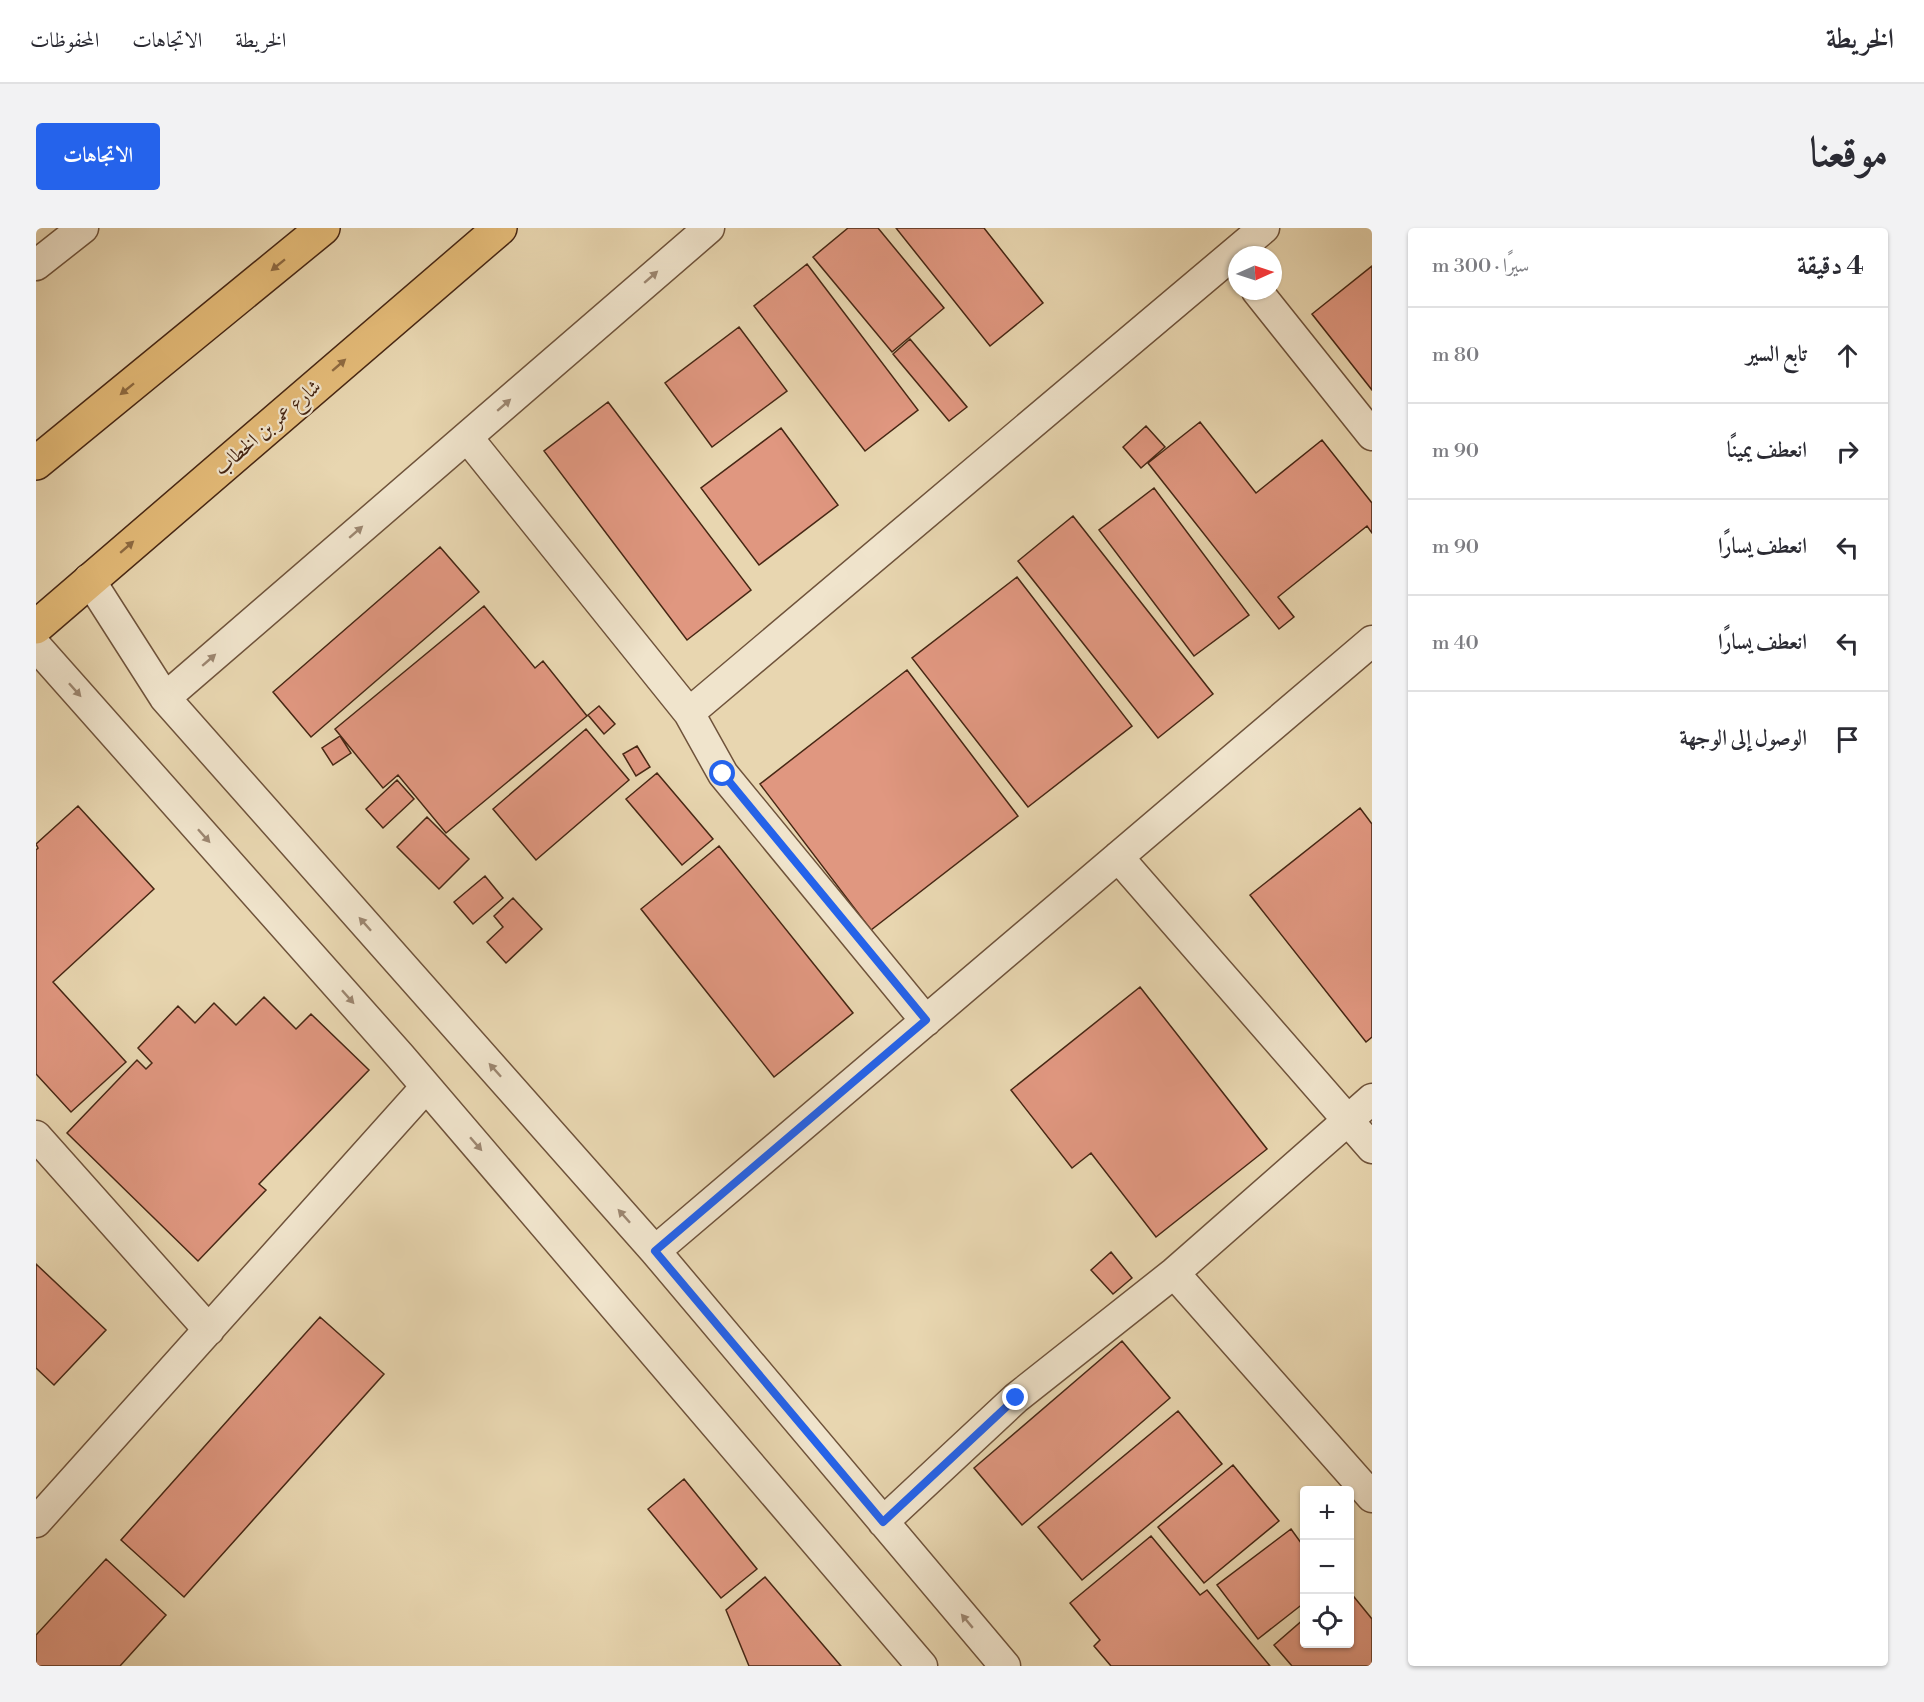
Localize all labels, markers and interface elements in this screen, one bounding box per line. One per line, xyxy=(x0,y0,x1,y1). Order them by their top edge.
text: الخريطة xyxy=(1826,22,1894,57)
text: المحفوظات xyxy=(30,28,99,54)
text: الاتجاهات xyxy=(132,28,202,54)
text: الخريطة xyxy=(235,28,286,54)
button: الاتجاهات xyxy=(36,123,160,190)
text: موقعنا xyxy=(1810,127,1888,180)
north arrow xyxy=(1228,246,1282,300)
text: 4 دقيقة xyxy=(1797,250,1864,282)
text: سيرًا · 300 m xyxy=(1432,254,1529,279)
one-way arrow xyxy=(271,258,286,271)
one-way arrow xyxy=(644,270,659,284)
icon: ahead xyxy=(1831,339,1864,372)
text: تابع السير xyxy=(1746,341,1807,368)
text: 80 m xyxy=(1432,343,1479,368)
one-way arrow xyxy=(331,359,347,372)
street label: شارع عمر بن الخطاب xyxy=(209,375,329,485)
one-way arrow xyxy=(119,382,135,395)
one-way arrow xyxy=(496,399,511,412)
icon: right xyxy=(1831,435,1864,468)
text: انعطف يمينًا xyxy=(1727,437,1807,464)
text: 90 m xyxy=(1432,439,1479,464)
one-way arrow xyxy=(348,526,363,539)
icon: left xyxy=(1831,531,1864,564)
text: انعطف يسارًا xyxy=(1718,533,1807,560)
text: 90 m xyxy=(1432,535,1479,560)
one-way arrow xyxy=(119,541,134,554)
icon: left xyxy=(1831,627,1864,660)
text: انعطف يسارًا xyxy=(1718,629,1807,656)
text: 40 m xyxy=(1432,631,1479,656)
one-way arrow xyxy=(201,654,216,667)
one-way arrow xyxy=(68,682,81,697)
icon: arrive xyxy=(1831,723,1864,756)
text: الوصول إلى الوجهة xyxy=(1679,725,1807,752)
route start xyxy=(709,760,735,786)
one-way arrow xyxy=(197,828,211,843)
one-way arrow xyxy=(359,917,372,932)
one-way arrow xyxy=(341,989,354,1004)
one-way arrow xyxy=(489,1063,502,1078)
one-way arrow xyxy=(469,1136,482,1152)
one-way arrow xyxy=(618,1209,631,1224)
route end xyxy=(1002,1384,1028,1410)
map controls xyxy=(1300,1486,1354,1648)
button: + xyxy=(1300,1486,1354,1540)
button: − xyxy=(1300,1540,1354,1594)
button: locate xyxy=(1300,1594,1354,1648)
one-way arrow xyxy=(961,1614,974,1629)

